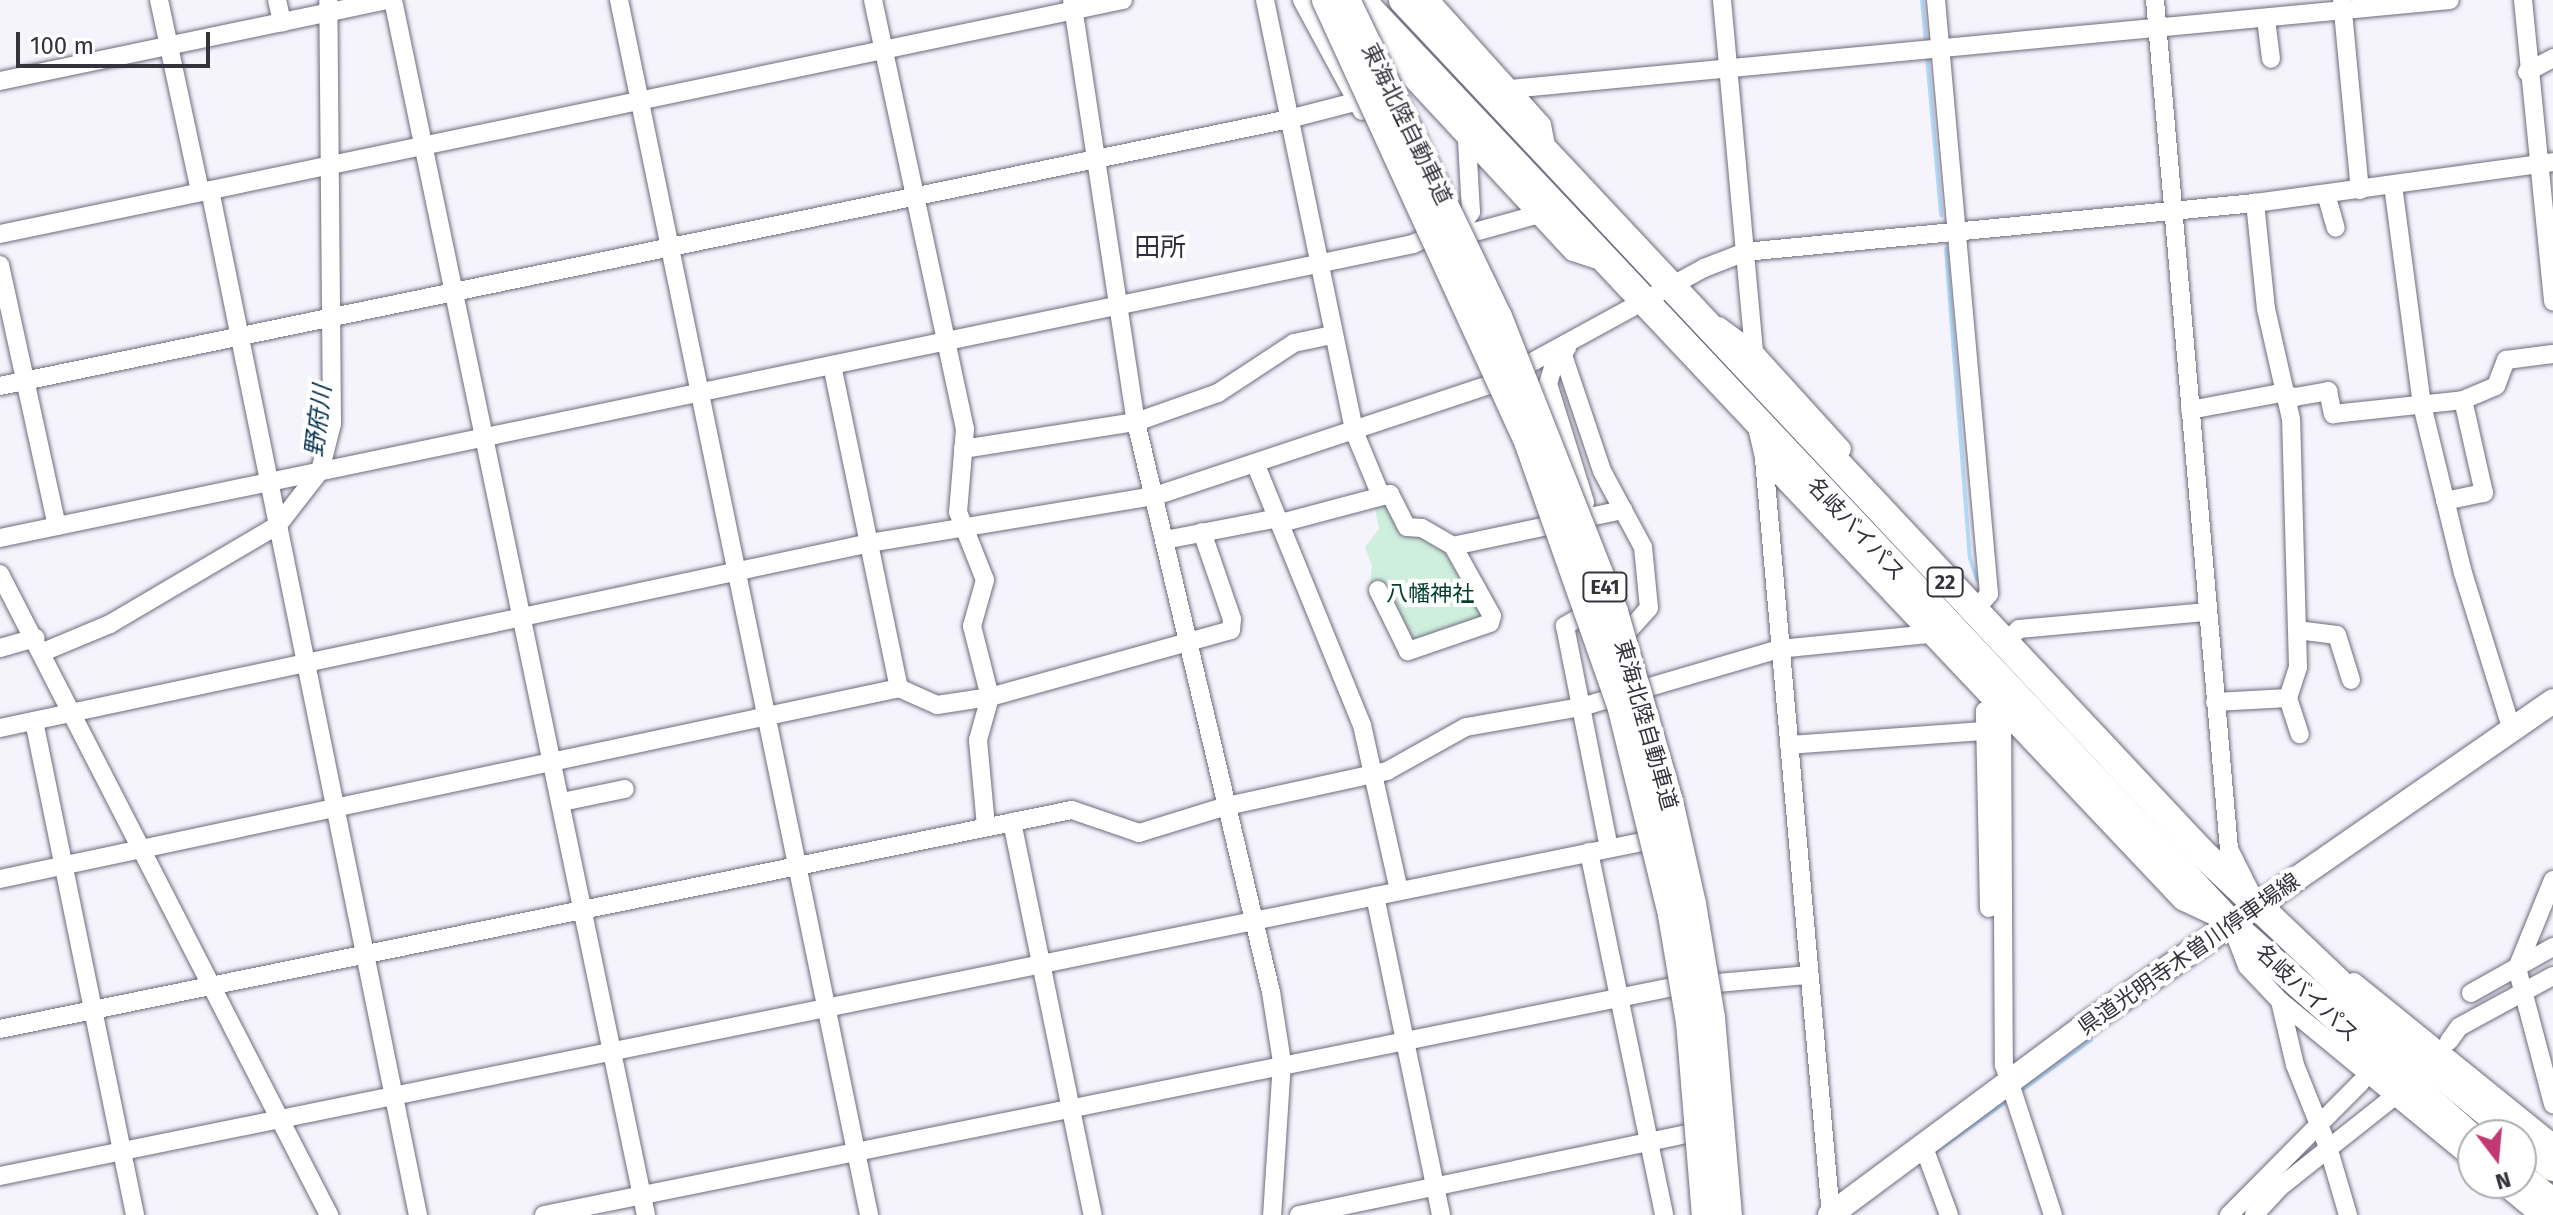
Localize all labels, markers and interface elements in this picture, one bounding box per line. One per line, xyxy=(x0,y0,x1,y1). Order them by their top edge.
scale bar xyxy=(20,16,214,66)
text: 100 m xyxy=(30,32,94,60)
street label: 東海北陸自動車道 xyxy=(1357,39,1457,209)
district label: 田所 xyxy=(1134,232,1186,264)
water label: 野府川 xyxy=(300,384,338,458)
street label: 名岐バイパス xyxy=(1801,472,1911,586)
road number: 22 xyxy=(1925,566,1965,598)
road number: E41 xyxy=(1581,571,1629,603)
park label: 八幡神社 xyxy=(1386,581,1474,607)
street label: 東海北陸自動車道 xyxy=(1609,637,1683,813)
street label: 県道光明寺木曽川停車場線 xyxy=(2073,867,2305,1041)
street label: 名岐バイパス xyxy=(2250,938,2364,1048)
north arrow xyxy=(2457,1119,2537,1199)
text: N xyxy=(2492,1166,2514,1196)

